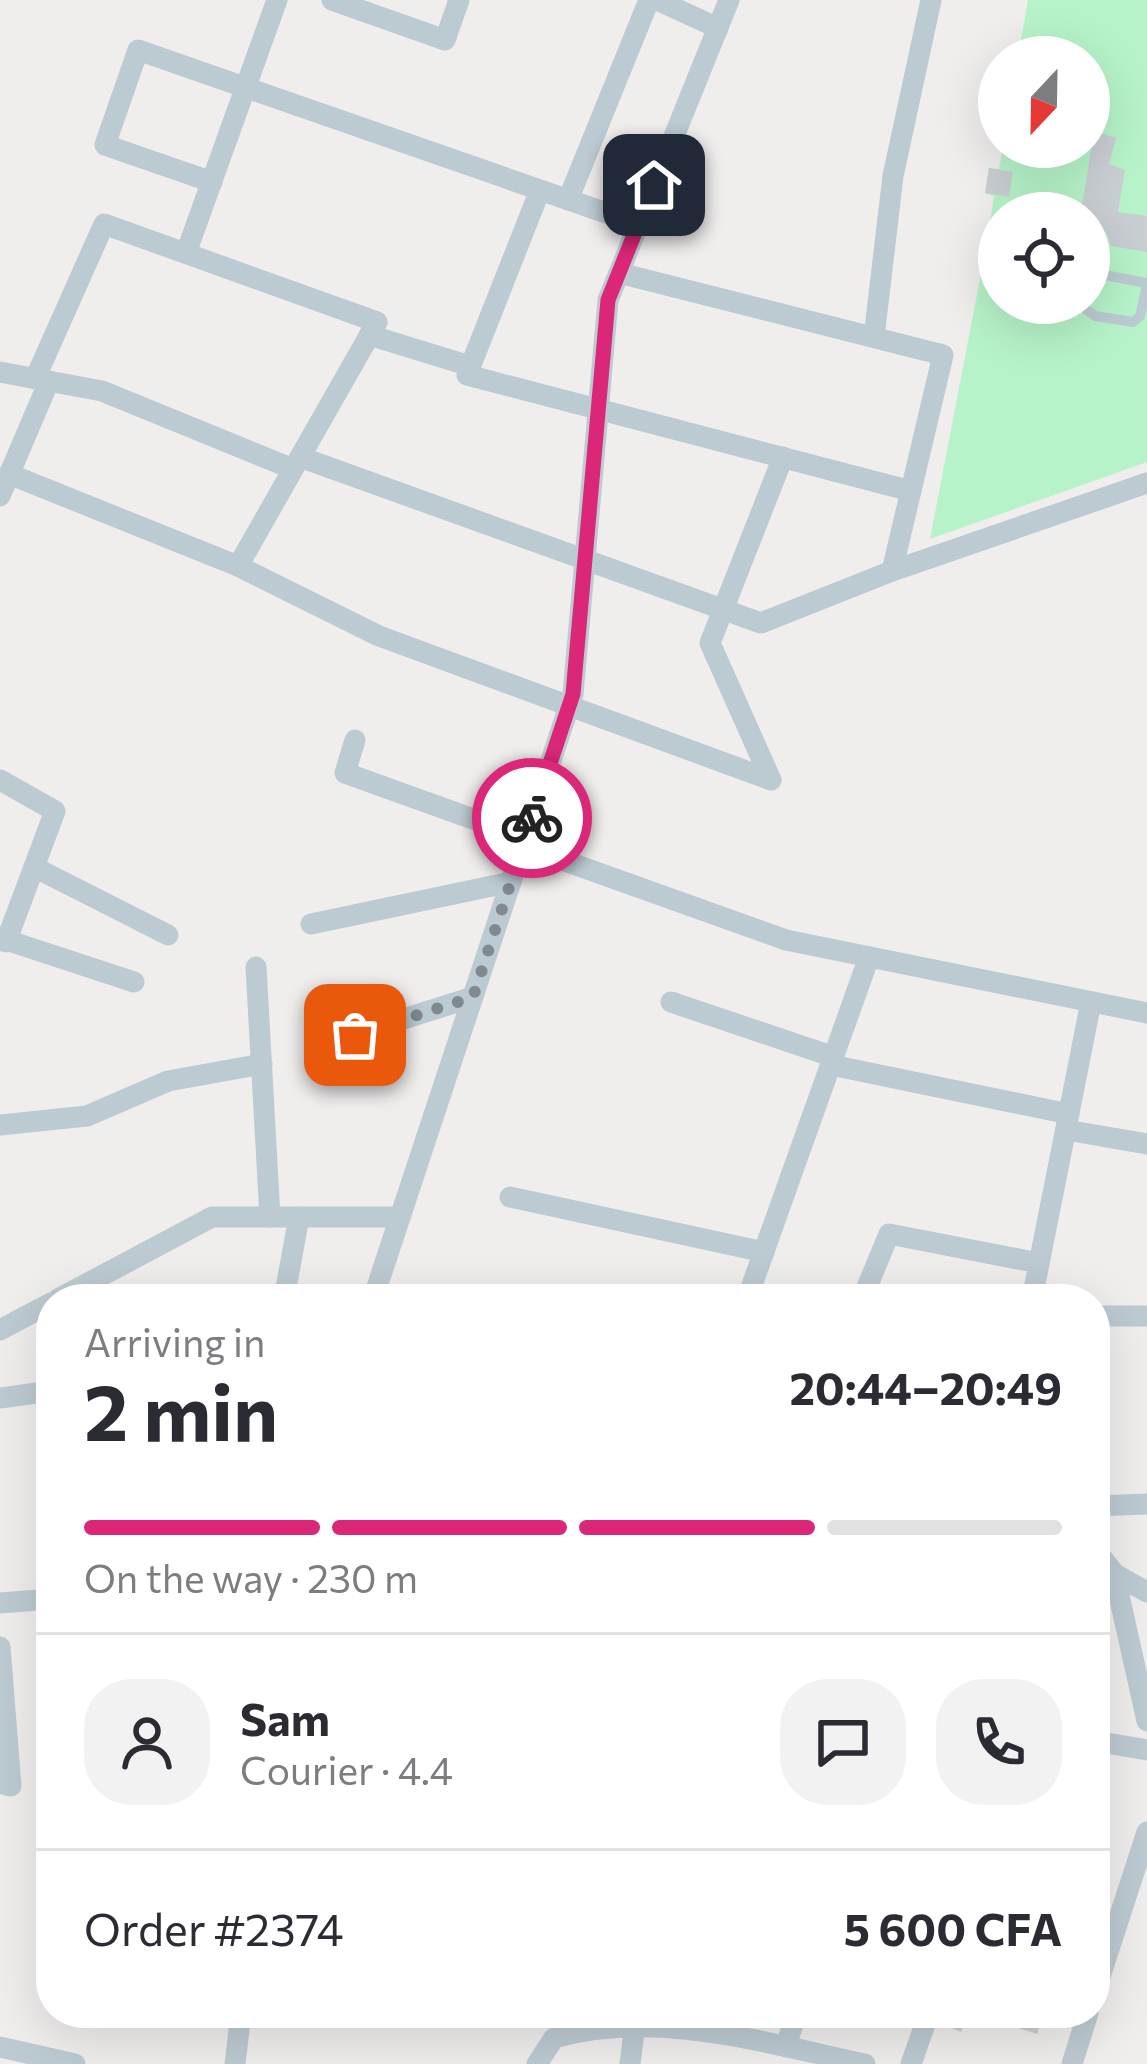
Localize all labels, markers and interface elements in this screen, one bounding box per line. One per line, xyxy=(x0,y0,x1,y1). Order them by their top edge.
north arrow xyxy=(978,36,1110,168)
map controls xyxy=(978,36,1110,324)
pin xyxy=(603,134,705,236)
icon: home xyxy=(621,152,687,218)
button: locate xyxy=(978,192,1110,324)
courier xyxy=(472,758,592,878)
icon: bike xyxy=(499,785,565,851)
pin xyxy=(304,984,406,1086)
icon: bag xyxy=(322,1002,388,1068)
text: Arriving in xyxy=(84,1317,265,1365)
text: 20:44–20:49 xyxy=(790,1359,1062,1414)
text: 2 min xyxy=(84,1362,278,1457)
text: On the way · 230 m xyxy=(84,1553,418,1601)
button: person xyxy=(84,1679,210,1805)
button: chat xyxy=(780,1679,906,1805)
button: phone xyxy=(936,1679,1062,1805)
text: Sam xyxy=(240,1690,330,1745)
text: Courier · 4.4 xyxy=(240,1745,453,1793)
text: Order #2374 xyxy=(84,1900,344,1955)
text: 5 600 CFA xyxy=(844,1900,1062,1955)

